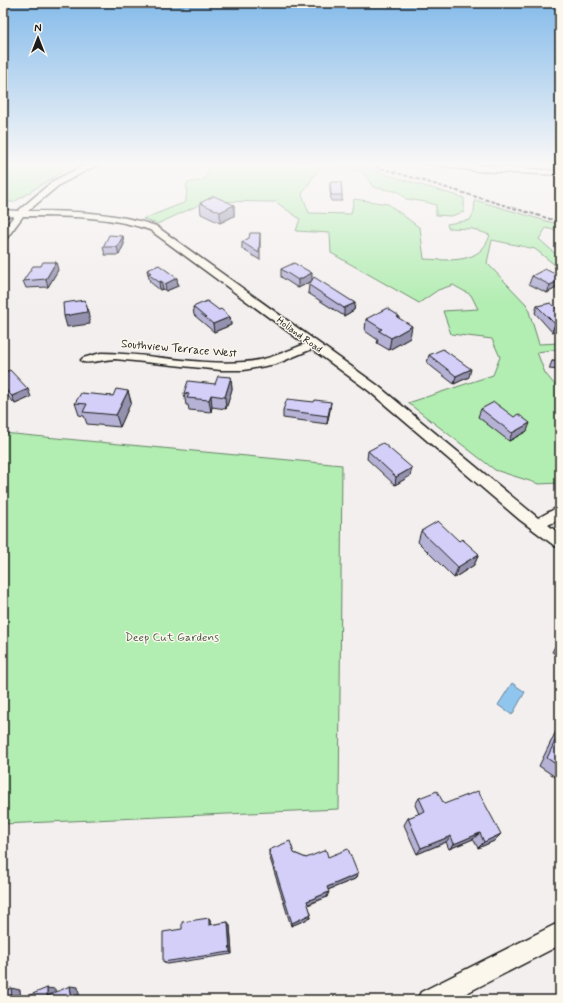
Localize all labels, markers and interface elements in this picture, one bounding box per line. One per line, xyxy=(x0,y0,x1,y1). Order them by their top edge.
north arrow xyxy=(18,18,58,58)
text: N xyxy=(34,22,42,36)
street label: Holland Road xyxy=(274,314,325,356)
street label: Southview Terrace West xyxy=(120,336,238,362)
park label: Deep Cut Gardens xyxy=(125,630,219,646)

